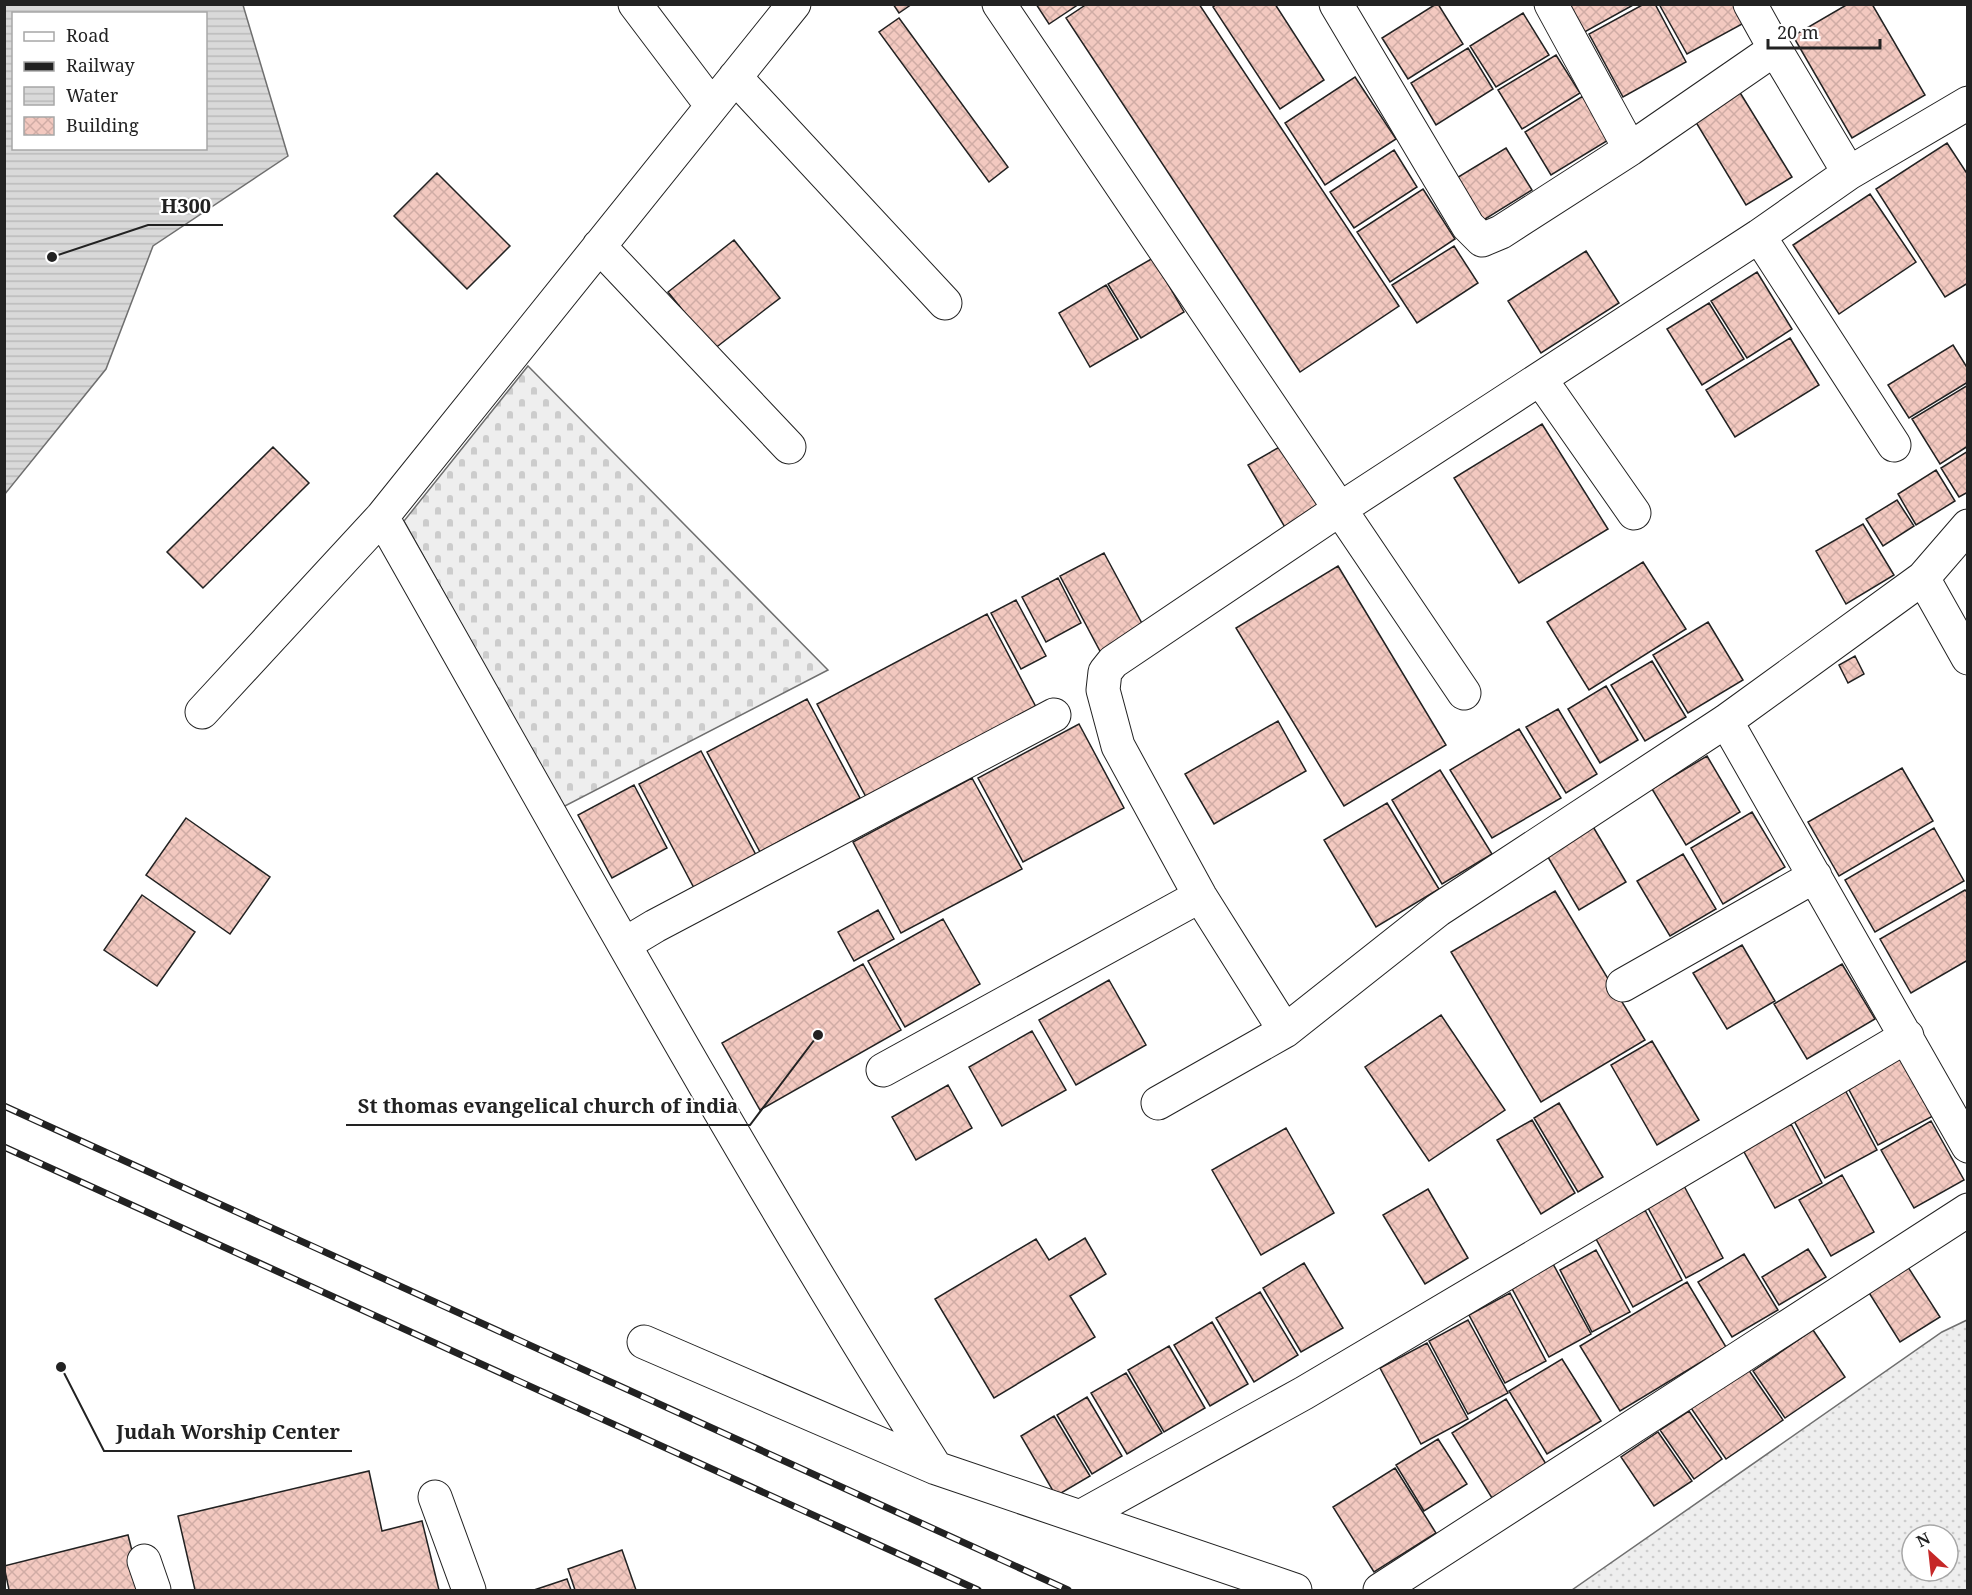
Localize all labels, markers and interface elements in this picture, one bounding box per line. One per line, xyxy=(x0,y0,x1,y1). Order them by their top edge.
legend xyxy=(12,12,207,150)
scale bar xyxy=(1768,12,1880,50)
text: 20 m xyxy=(1777,20,1819,44)
text: Road xyxy=(66,23,109,47)
text: Railway xyxy=(66,53,136,77)
text: Water xyxy=(66,83,119,107)
text: Building xyxy=(66,113,139,137)
callout: H300 xyxy=(148,187,223,225)
text: H300 xyxy=(161,192,211,219)
callout: St thomas evangelical church of india xyxy=(346,1087,750,1125)
text: St thomas evangelical church of india xyxy=(358,1092,738,1119)
callout: Judah Worship Center xyxy=(104,1413,352,1451)
text: Judah Worship Center xyxy=(115,1418,340,1445)
north arrow xyxy=(1900,1523,1960,1583)
text: N xyxy=(1913,1527,1934,1552)

